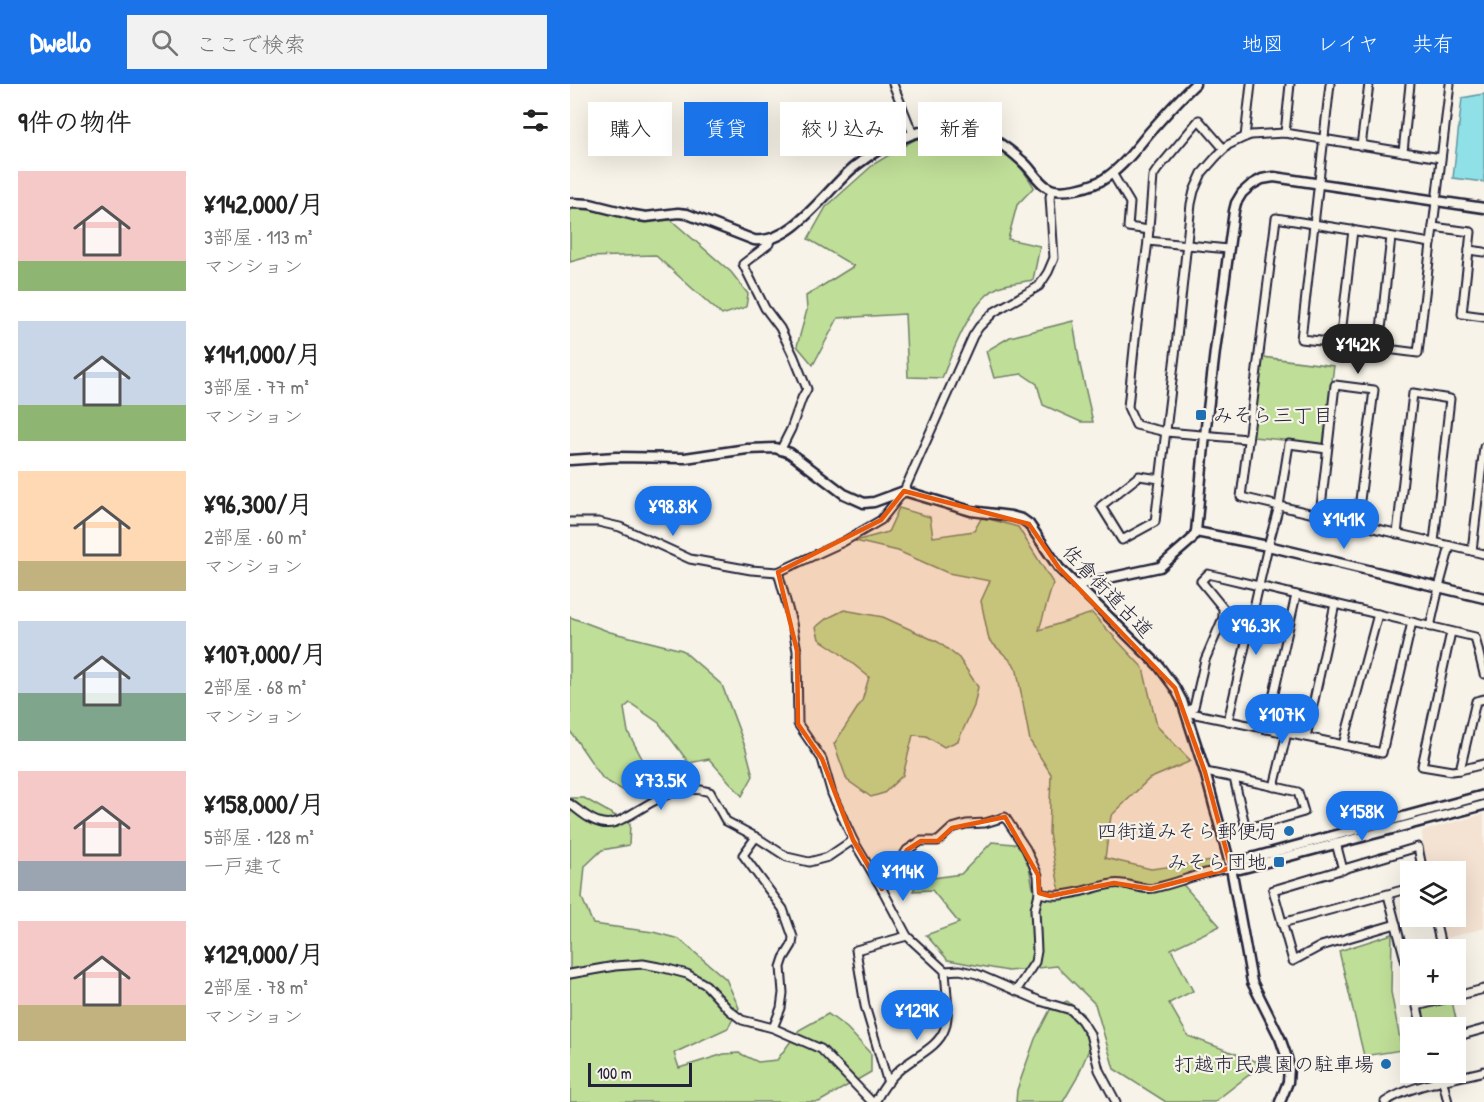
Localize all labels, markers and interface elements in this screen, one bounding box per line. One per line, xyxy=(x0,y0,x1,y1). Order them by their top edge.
search box xyxy=(127,15,547,69)
text: Dwello xyxy=(30,23,91,61)
icon: search xyxy=(148,26,181,59)
text: ここで検索 xyxy=(196,29,306,59)
text: 地図 xyxy=(1242,29,1284,58)
text: レイヤ xyxy=(1317,29,1379,58)
text: 共有 xyxy=(1412,29,1454,58)
chip: 購入 xyxy=(588,102,672,156)
chip: 賃貸 xyxy=(684,102,768,156)
chip: 絞り込み xyxy=(780,102,906,156)
chip: 新着 xyxy=(918,102,1002,156)
text: 9件の物件 xyxy=(18,104,132,139)
icon: filters xyxy=(519,104,552,137)
text: ¥142,000/月 xyxy=(204,186,325,221)
icon: home xyxy=(66,195,138,267)
text: 3部屋 · 113 m² xyxy=(204,223,312,250)
text: マンション xyxy=(204,252,303,279)
pin: ¥142K xyxy=(1316,324,1400,375)
text: ¥142K xyxy=(1336,330,1380,357)
text: ¥141,000/月 xyxy=(204,336,322,371)
icon: home xyxy=(66,345,138,417)
text: 3部屋 · 77 m² xyxy=(204,373,309,400)
place label: みそら三丁目 xyxy=(1213,401,1333,428)
text: マンション xyxy=(204,402,303,429)
marker: みそら三丁目 xyxy=(1194,408,1208,422)
text: ¥96,300/月 xyxy=(204,486,313,521)
pin: ¥98.8K xyxy=(624,486,722,537)
text: ¥98.8K xyxy=(649,492,697,519)
icon: home xyxy=(66,495,138,567)
pin: ¥141K xyxy=(1302,499,1386,550)
text: ¥141K xyxy=(1323,505,1365,532)
text: 2部屋 · 60 m² xyxy=(204,523,306,550)
street label: 佐倉街道古道 xyxy=(1057,538,1160,643)
text: マンション xyxy=(204,552,303,579)
pin: ¥96.3K xyxy=(1207,605,1305,656)
text: ¥96.3K xyxy=(1232,611,1280,638)
text: ¥107,000/月 xyxy=(204,636,327,671)
icon: home xyxy=(66,645,138,717)
text: 2部屋 · 68 m² xyxy=(204,673,306,700)
pin: ¥107K xyxy=(1240,694,1324,745)
text: ¥107K xyxy=(1259,700,1305,727)
text: マンション xyxy=(204,702,303,729)
pin: ¥73.5K xyxy=(612,760,710,811)
text: ¥73.5K xyxy=(635,766,687,793)
text: ¥158,000/月 xyxy=(204,786,325,821)
pin: ¥158K xyxy=(1320,791,1404,842)
icon: home xyxy=(66,795,138,867)
text: ¥158K xyxy=(1340,797,1384,824)
place label: 四街道みそら郵便局 xyxy=(1097,817,1277,844)
text: 5部屋 · 128 m² xyxy=(204,823,314,850)
marker: 四街道みそら郵便局 xyxy=(1282,824,1296,838)
place label: みそら団地 xyxy=(1167,848,1267,875)
pin: ¥114K xyxy=(861,851,945,902)
text: 一戸建て xyxy=(204,852,284,879)
marker: みそら団地 xyxy=(1272,855,1286,869)
text: ¥114K xyxy=(882,857,924,884)
map controls xyxy=(1400,861,1466,1083)
button: layers xyxy=(1400,861,1466,927)
text: ¥129,000/月 xyxy=(204,936,324,971)
button: + xyxy=(1400,939,1466,1005)
icon: home xyxy=(66,945,138,1017)
text: 2部屋 · 78 m² xyxy=(204,973,308,1000)
pin: ¥129K xyxy=(875,990,959,1041)
text: ¥129K xyxy=(895,996,939,1023)
text: マンション xyxy=(204,1002,303,1029)
button: − xyxy=(1400,1017,1466,1083)
place label: 打越市民農園の駐車場 xyxy=(1174,1050,1374,1077)
marker: 打越市民農園の駐車場 xyxy=(1379,1057,1393,1071)
scale bar xyxy=(588,1060,692,1088)
text: 100 m xyxy=(597,1062,632,1084)

